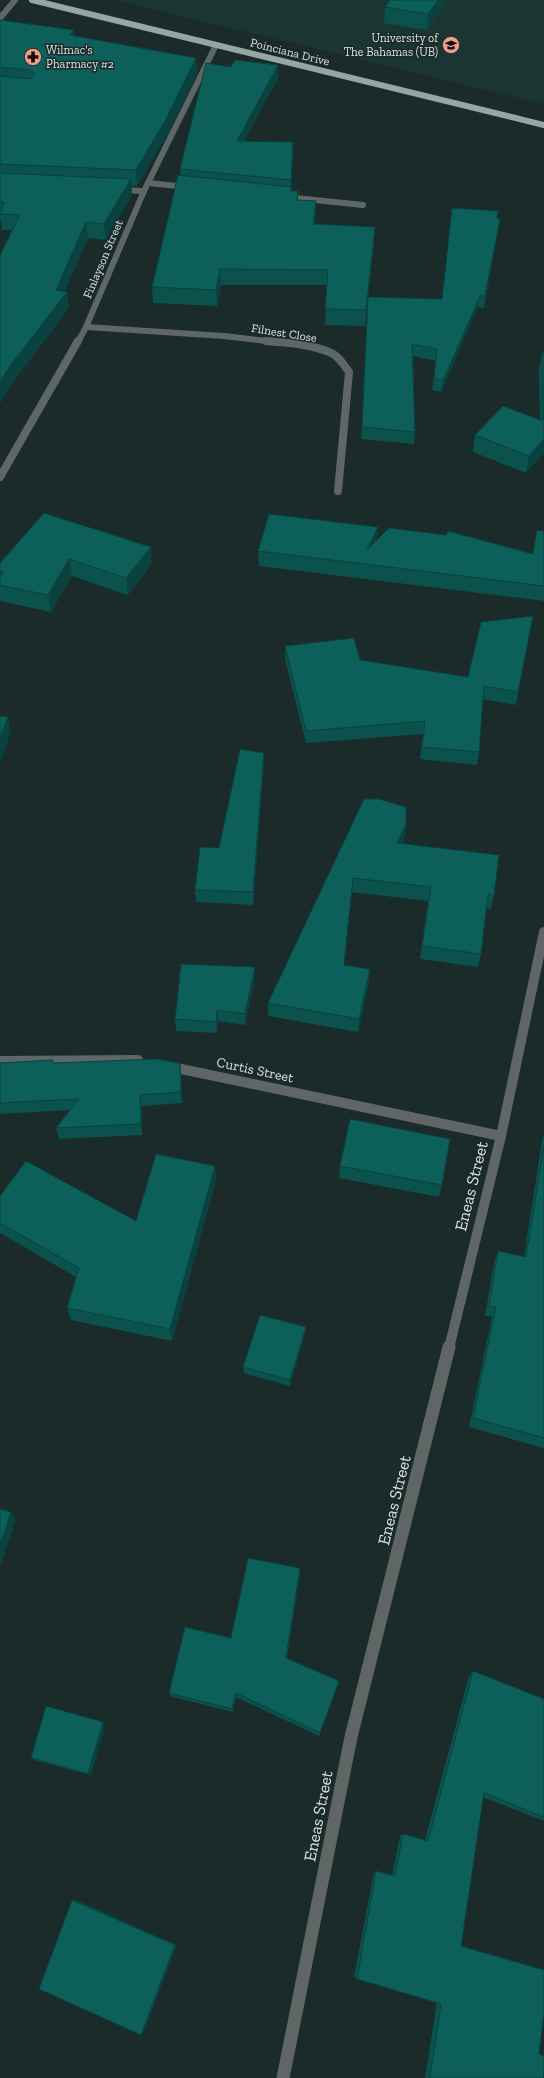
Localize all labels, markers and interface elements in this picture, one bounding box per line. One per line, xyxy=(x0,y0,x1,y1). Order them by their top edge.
place label: University of The Bahamas (UB) xyxy=(344,31,439,59)
street label: Poinciana Drive xyxy=(249,35,332,69)
school or university icon: University of The Bahamas (UB) xyxy=(441,35,461,55)
place label: Wilmac's Pharmacy #2 xyxy=(46,43,114,71)
pharmacy icon: Wilmac's Pharmacy #2 xyxy=(23,47,43,67)
street label: Finlayson Street xyxy=(80,217,126,301)
street label: Filnest Close xyxy=(250,321,318,345)
street label: Curtis Street xyxy=(215,1054,296,1087)
street label: Eneas Street xyxy=(450,1138,492,1233)
street label: Eneas Street xyxy=(373,1452,415,1547)
street label: Eneas Street xyxy=(299,1768,337,1863)

